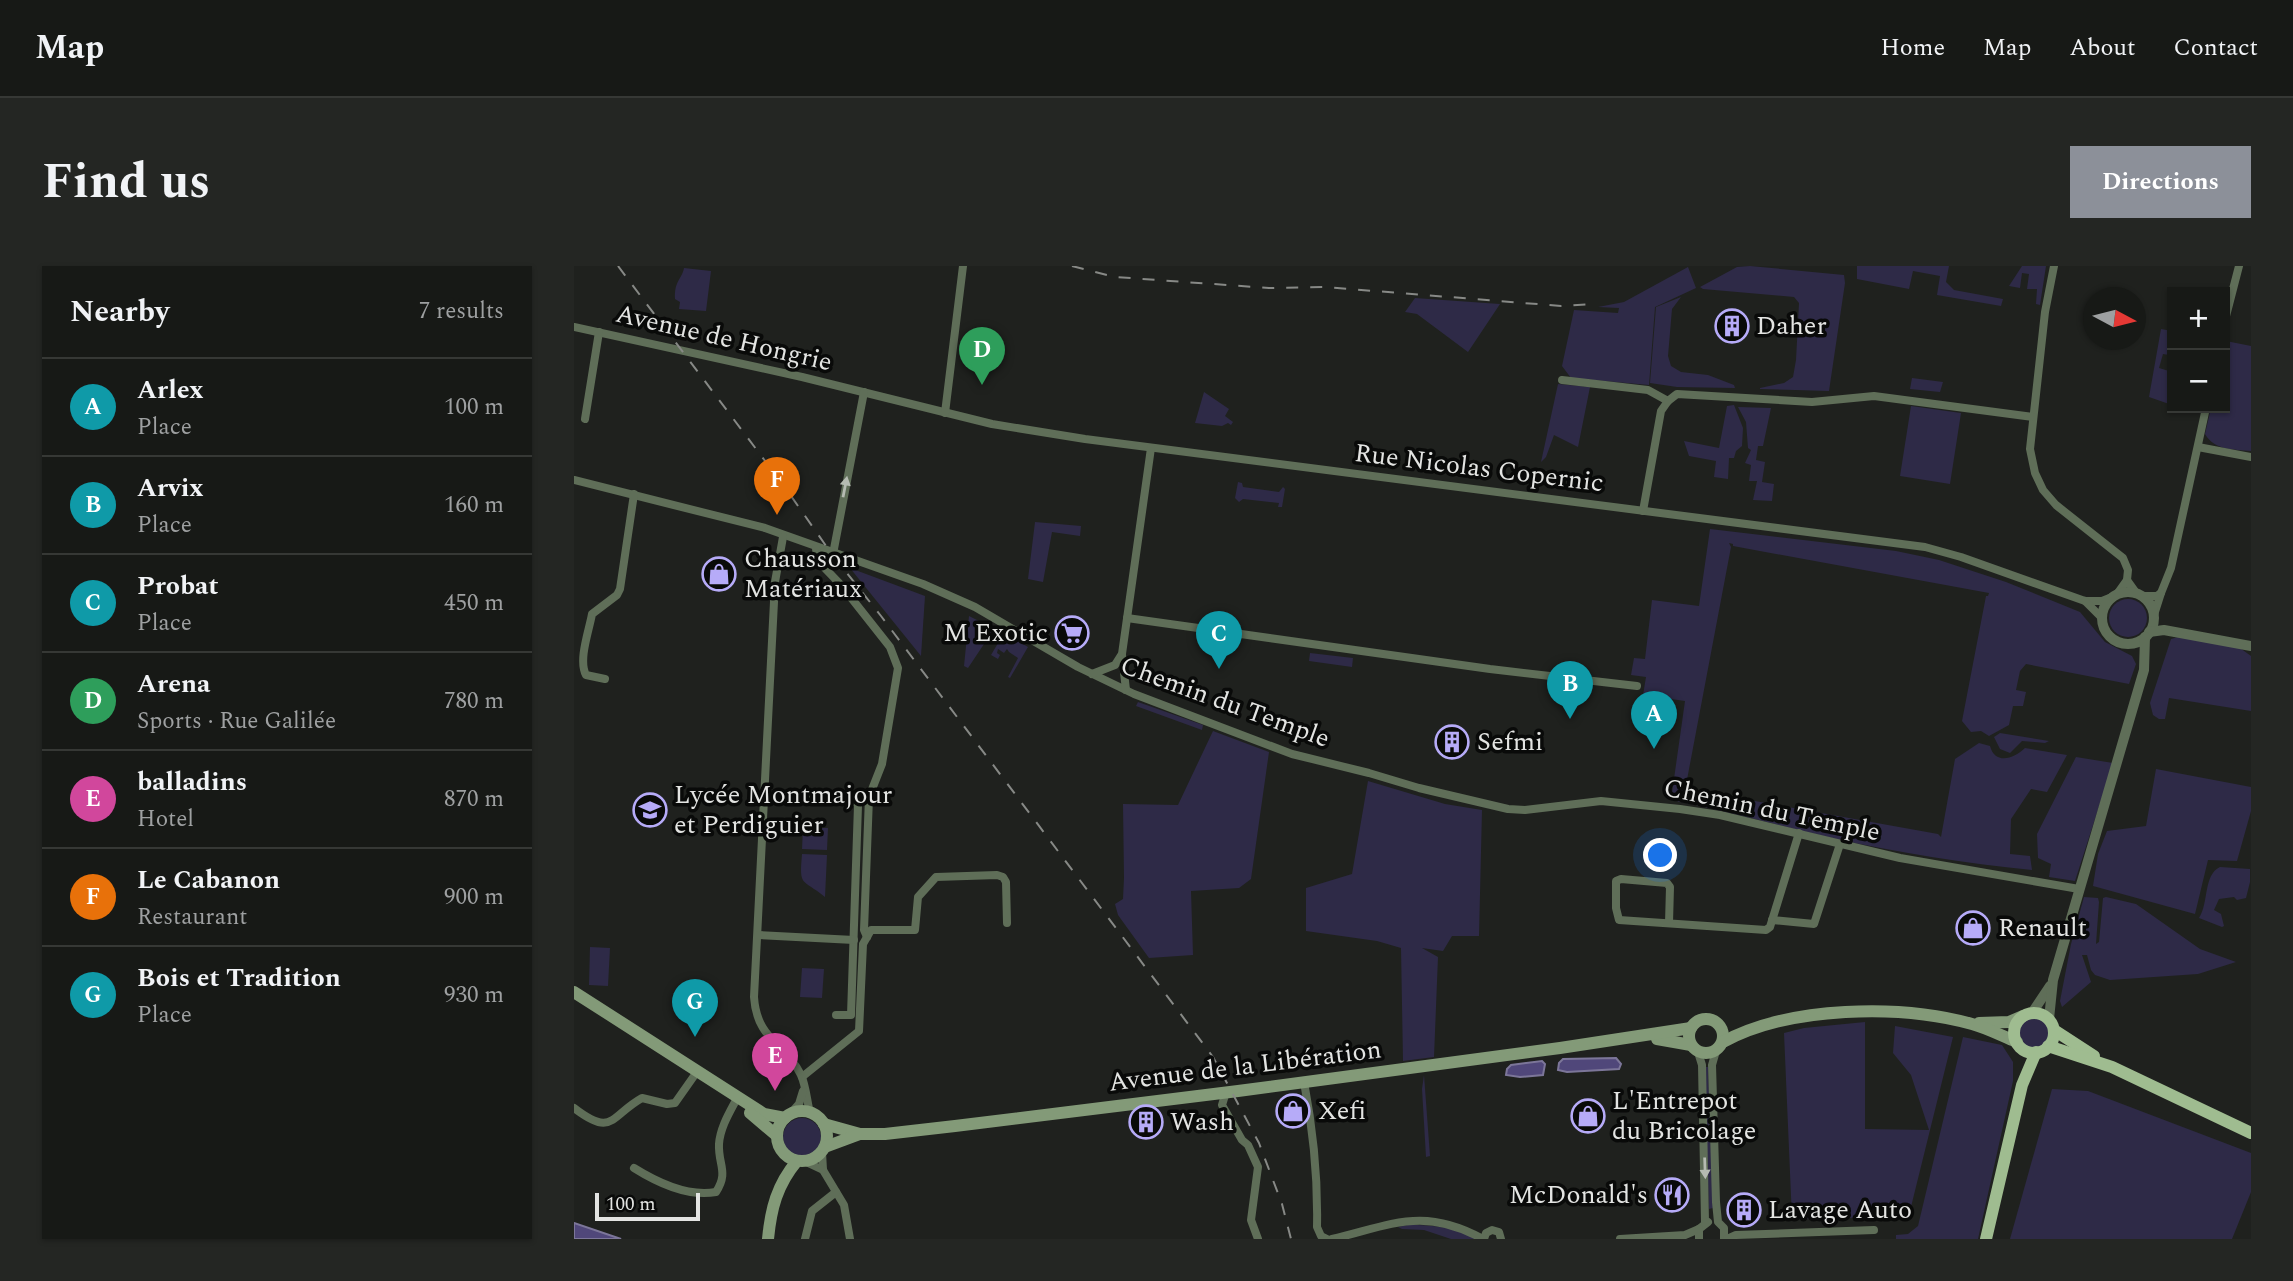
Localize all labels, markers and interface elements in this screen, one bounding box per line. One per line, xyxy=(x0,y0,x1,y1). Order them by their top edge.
text: Map xyxy=(35,23,104,73)
text: Home xyxy=(1880,30,1945,66)
text: Map xyxy=(1983,30,2031,66)
text: About xyxy=(2069,30,2135,66)
text: Contact xyxy=(2173,30,2258,66)
text: Find us xyxy=(42,145,210,220)
button: Directions xyxy=(2070,146,2251,218)
north arrow xyxy=(2083,287,2146,350)
map controls xyxy=(2167,287,2230,413)
button: + xyxy=(2167,287,2230,350)
text: Nearby xyxy=(70,289,169,335)
text: 7 results xyxy=(419,294,504,329)
street label: Avenue de Hongrie xyxy=(612,294,836,382)
place label: Daher xyxy=(1756,306,1827,346)
building icon: Daher xyxy=(1713,307,1751,345)
pin: D xyxy=(959,327,1005,385)
button: − xyxy=(2167,350,2230,413)
text: Arlex xyxy=(137,370,204,410)
text: A xyxy=(84,390,102,425)
text: 100 m xyxy=(444,390,504,425)
text: Place xyxy=(137,410,192,445)
street label: Rue Nicolas Copernic xyxy=(1352,433,1606,503)
pin: F xyxy=(754,457,800,515)
text: Arvix xyxy=(137,468,203,508)
one-way arrow xyxy=(840,476,851,498)
text: B xyxy=(85,488,101,523)
text: 160 m xyxy=(444,488,504,523)
text: Place xyxy=(137,508,192,543)
place label: Chausson Matériaux xyxy=(744,539,862,609)
shop icon: Chausson Matériaux xyxy=(700,555,738,593)
text: Probat xyxy=(137,566,219,606)
text: C xyxy=(85,586,101,621)
text: 450 m xyxy=(444,586,504,621)
text: Place xyxy=(137,606,192,641)
pin: C xyxy=(1196,611,1242,669)
place label: M Exotic xyxy=(943,613,1048,653)
supermarket icon: M Exotic xyxy=(1053,614,1091,652)
street label: Chemin du Temple xyxy=(1115,646,1335,758)
pin: B xyxy=(1547,661,1593,719)
text: Arena xyxy=(137,664,210,704)
text: D xyxy=(84,684,102,719)
text: 780 m xyxy=(444,684,504,719)
pin: A xyxy=(1631,691,1677,749)
text: Sports · Rue Galilée xyxy=(137,704,336,739)
place label: Sefmi xyxy=(1477,722,1543,762)
building icon: Sefmi xyxy=(1433,723,1471,761)
text: balladins xyxy=(137,762,247,802)
street label: Chemin du Temple xyxy=(1660,768,1884,852)
place label: Lycée Montmajour et Perdiguier xyxy=(674,775,892,845)
text: E xyxy=(85,782,101,817)
text: 870 m xyxy=(444,782,504,817)
school or university icon: Lycée Montmajour et Perdiguier xyxy=(631,791,669,829)
text: Hotel xyxy=(137,802,194,837)
your location xyxy=(1643,838,1677,872)
text: Le Cabanon xyxy=(137,860,280,900)
text: F xyxy=(86,880,100,915)
text: 900 m xyxy=(444,880,504,915)
text: Restaurant xyxy=(137,900,247,935)
place label: Renault xyxy=(1998,908,2087,948)
shop icon: Renault xyxy=(1954,909,1992,947)
text: Bois et Tradition xyxy=(137,958,341,998)
text: G xyxy=(84,978,102,1013)
text: 930 m xyxy=(444,978,504,1013)
pin: G xyxy=(672,979,718,1037)
text: Place xyxy=(137,998,192,1033)
street label: Avenue de la Libération xyxy=(1106,1029,1384,1103)
pin: E xyxy=(752,1033,798,1091)
place label: L'Entrepot du Bricolage xyxy=(1612,1081,1756,1151)
place label: Xefi xyxy=(1318,1091,1366,1131)
shop icon: Xefi xyxy=(1274,1092,1312,1130)
shop icon: L'Entrepot du Bricolage xyxy=(1569,1097,1607,1135)
place label: Wash xyxy=(1170,1102,1234,1142)
building icon: Wash xyxy=(1127,1103,1165,1141)
one-way arrow xyxy=(1699,1158,1711,1180)
place label: McDonald's xyxy=(1509,1175,1648,1215)
restaurant icon: McDonald's xyxy=(1653,1176,1691,1214)
scale bar xyxy=(595,1190,700,1222)
text: 100 m xyxy=(606,1190,656,1219)
place label: Lavage Auto xyxy=(1768,1190,1912,1230)
building icon: Lavage Auto xyxy=(1725,1191,1763,1229)

